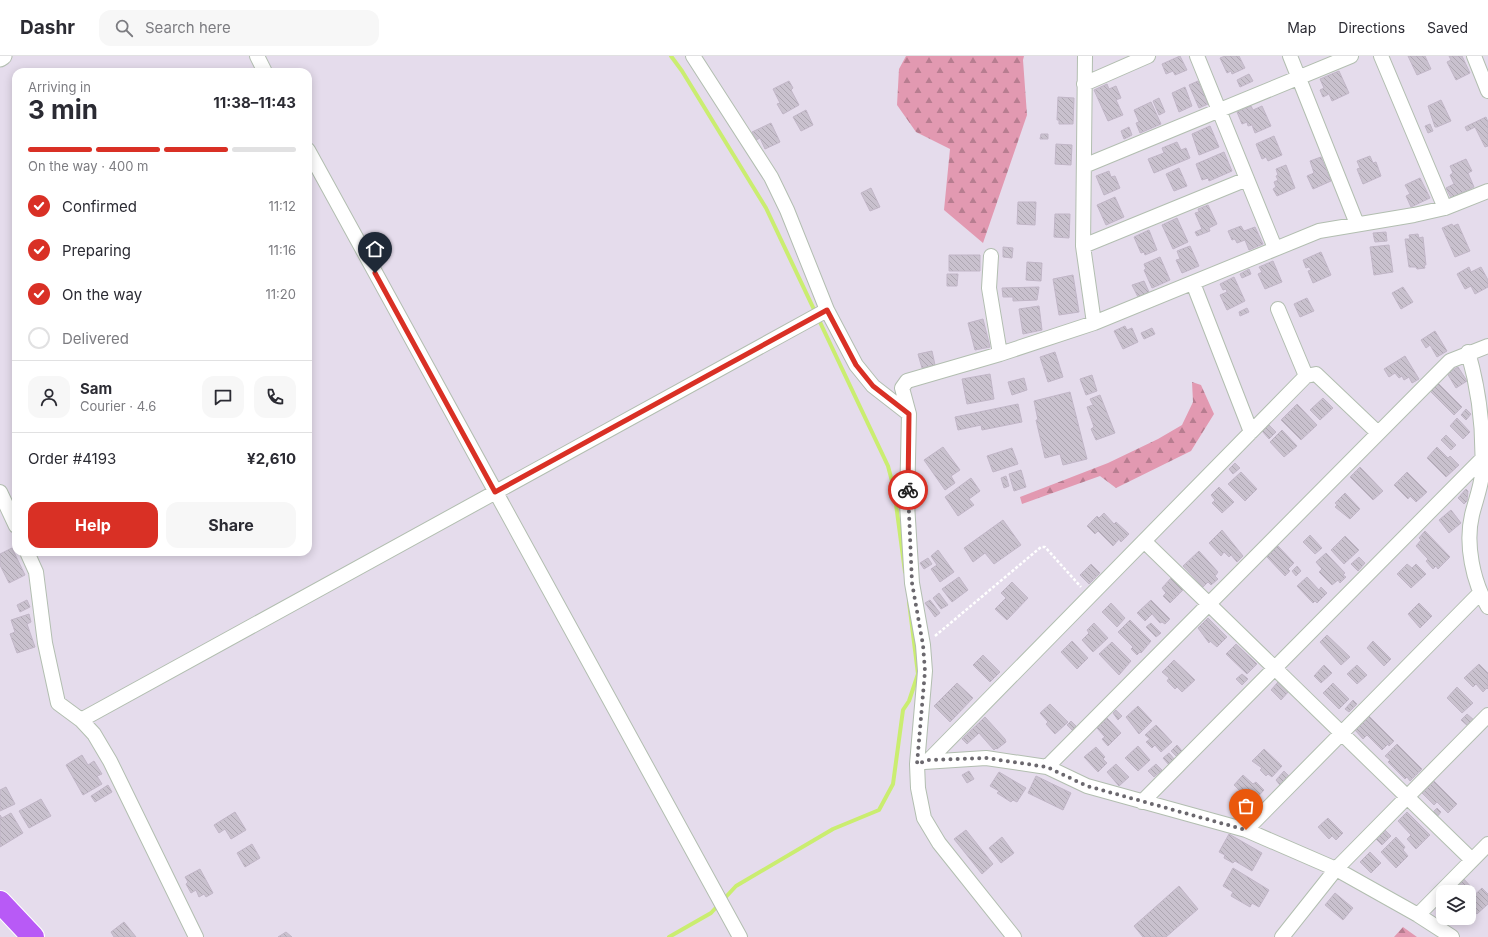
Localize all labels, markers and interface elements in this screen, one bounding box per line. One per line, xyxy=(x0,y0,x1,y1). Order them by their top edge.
search box xyxy=(99,10,379,46)
text: Dashr xyxy=(20,16,75,39)
icon: search xyxy=(113,17,135,39)
text: Search here xyxy=(145,18,231,37)
text: Map xyxy=(1287,19,1316,36)
text: Directions xyxy=(1338,19,1405,36)
text: Saved xyxy=(1427,19,1468,36)
text: Arriving in xyxy=(28,79,91,95)
text: 11:38–11:43 xyxy=(213,93,296,112)
text: 3 min xyxy=(28,94,98,125)
text: On the way · 400 m xyxy=(28,158,148,174)
icon: check xyxy=(28,195,50,217)
text: Confirmed xyxy=(62,197,137,216)
text: 11:12 xyxy=(268,198,296,214)
pin xyxy=(358,232,392,273)
icon: home xyxy=(364,238,386,260)
icon: check xyxy=(28,239,50,261)
text: Preparing xyxy=(62,241,131,260)
text: 11:16 xyxy=(268,242,296,258)
icon: check xyxy=(28,283,50,305)
text: On the way xyxy=(62,285,142,304)
text: 11:20 xyxy=(266,286,296,302)
text: Delivered xyxy=(62,329,129,348)
button: person xyxy=(28,376,70,418)
button: chat xyxy=(202,376,244,418)
button: phone xyxy=(254,376,296,418)
text: Sam xyxy=(80,379,112,398)
text: Courier · 4.6 xyxy=(80,398,156,414)
text: Order #4193 xyxy=(28,449,116,468)
text: ¥2,610 xyxy=(247,449,296,468)
courier xyxy=(888,470,928,510)
icon: bike xyxy=(897,479,919,501)
button: Help xyxy=(28,502,158,548)
button: Share xyxy=(166,502,296,548)
pin xyxy=(1229,789,1263,830)
icon: bag xyxy=(1235,795,1257,817)
map controls xyxy=(1436,885,1476,925)
button: layers xyxy=(1436,885,1476,925)

